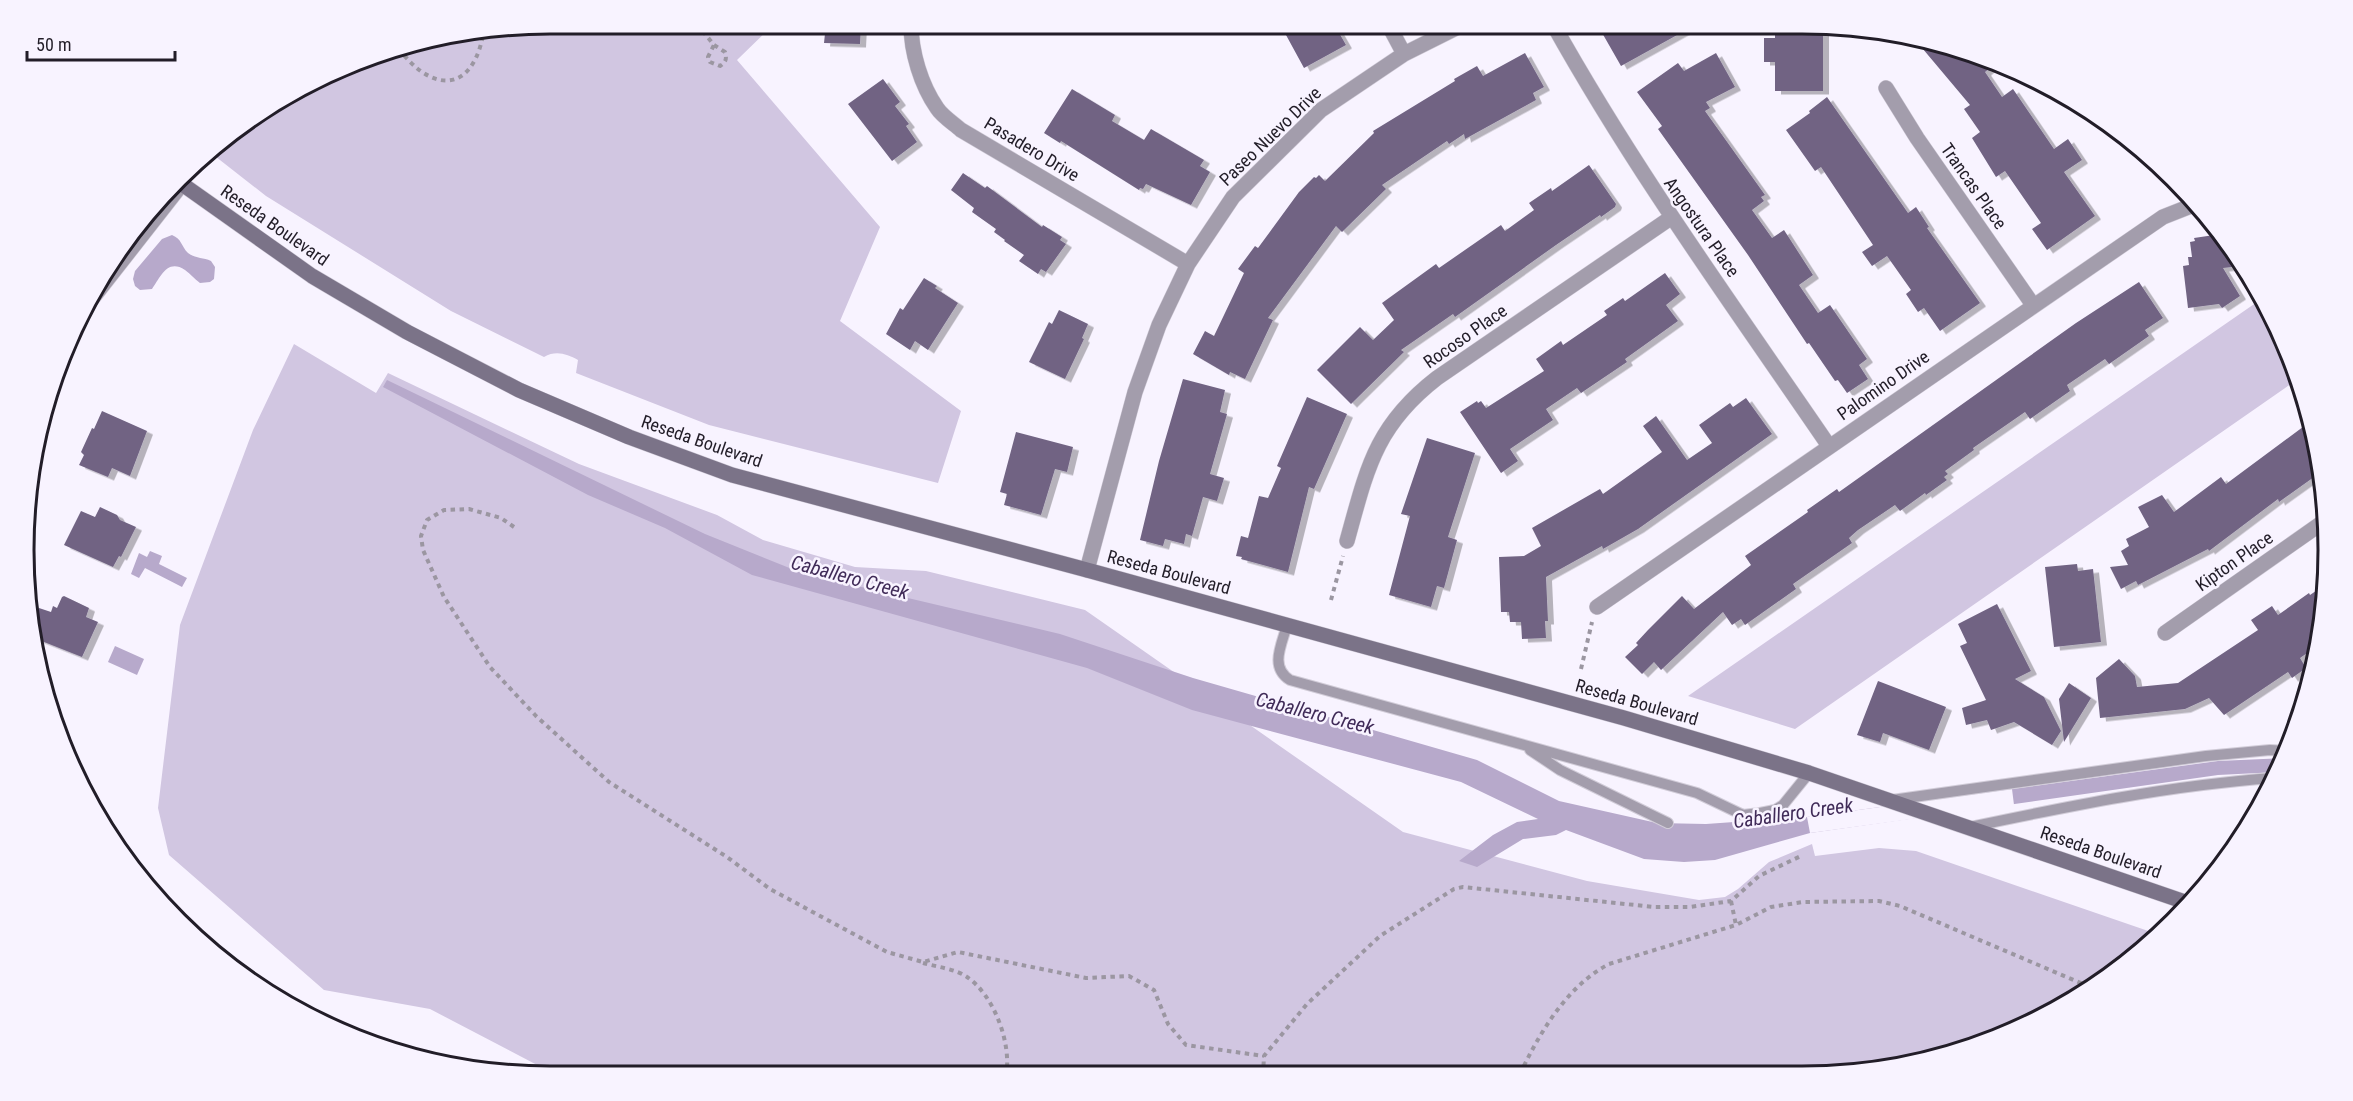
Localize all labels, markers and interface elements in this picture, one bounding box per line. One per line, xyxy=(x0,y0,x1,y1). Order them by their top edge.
scale bar xyxy=(27,24,176,62)
text: 50 m xyxy=(36,34,71,55)
street label: Paseo Nuevo Drive xyxy=(1215,82,1325,190)
street label: Pasadero Drive xyxy=(981,112,1083,186)
street label: Trancas Place xyxy=(1937,139,2011,233)
street label: Angostura Place xyxy=(1660,173,1744,281)
street label: Reseda Boulevard xyxy=(217,180,333,270)
street label: Rocoso Place xyxy=(1419,300,1511,372)
street label: Palomino Drive xyxy=(1833,346,1933,424)
street label: Reseda Boulevard xyxy=(639,410,765,472)
street label: Kipton Place xyxy=(2191,527,2277,595)
street label: Reseda Boulevard xyxy=(1105,545,1233,599)
water label: Caballero Creek xyxy=(789,550,913,605)
street label: Reseda Boulevard xyxy=(1573,674,1701,730)
water label: Caballero Creek xyxy=(1253,687,1378,740)
water label: Caballero Creek xyxy=(1732,793,1856,833)
street label: Reseda Boulevard xyxy=(2038,821,2164,883)

